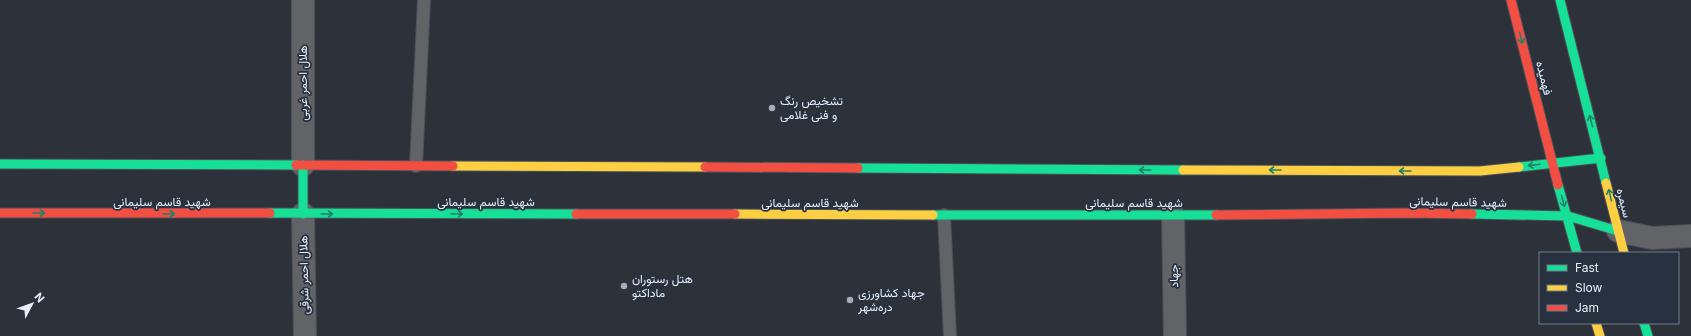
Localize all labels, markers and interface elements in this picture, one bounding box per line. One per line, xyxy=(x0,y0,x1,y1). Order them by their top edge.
one-way arrow xyxy=(1518,31,1525,44)
street label: هلال احمر غربی xyxy=(295,45,311,121)
street label: فهمیده xyxy=(1532,59,1556,97)
place label: تشخیص رنگ و فنی غلامی xyxy=(780,93,843,123)
marker: تشخیص رنگ و فنی غلامی xyxy=(767,103,777,113)
one-way arrow xyxy=(1587,115,1594,128)
one-way arrow xyxy=(1528,162,1541,169)
one-way arrow xyxy=(1139,166,1152,174)
one-way arrow xyxy=(1269,166,1282,174)
one-way arrow xyxy=(1399,167,1412,175)
street label: سیمره xyxy=(1613,187,1635,219)
one-way arrow xyxy=(1605,189,1613,202)
street label: شهید قاسم سلیمانی xyxy=(1409,193,1507,211)
street label: شهید قاسم سلیمانی xyxy=(113,194,211,210)
street label: شهید قاسم سلیمانی xyxy=(437,194,535,210)
one-way arrow xyxy=(1560,194,1567,207)
street label: شهید قاسم سلیمانی xyxy=(761,195,859,211)
street label: شهید قاسم سلیمانی xyxy=(1085,195,1183,211)
one-way arrow xyxy=(32,209,45,217)
one-way arrow xyxy=(162,210,175,218)
one-way arrow xyxy=(320,210,333,218)
one-way arrow xyxy=(450,210,463,218)
street label: هلال احمر شرقی xyxy=(295,235,313,315)
legend xyxy=(1539,252,1679,324)
text: Fast xyxy=(1575,260,1599,275)
street label: جهاد xyxy=(1166,264,1182,288)
place label: هتل رستوران ماداکتو xyxy=(632,271,693,301)
text: Slow xyxy=(1575,280,1603,295)
marker: هتل رستوران ماداکتو xyxy=(619,281,629,291)
north arrow xyxy=(12,284,52,324)
place label: جهاد کشاورزی دره‌شهر xyxy=(857,285,925,315)
text: N xyxy=(32,290,48,305)
marker: جهاد کشاورزی دره‌شهر xyxy=(845,295,855,305)
text: Jam xyxy=(1575,300,1599,315)

